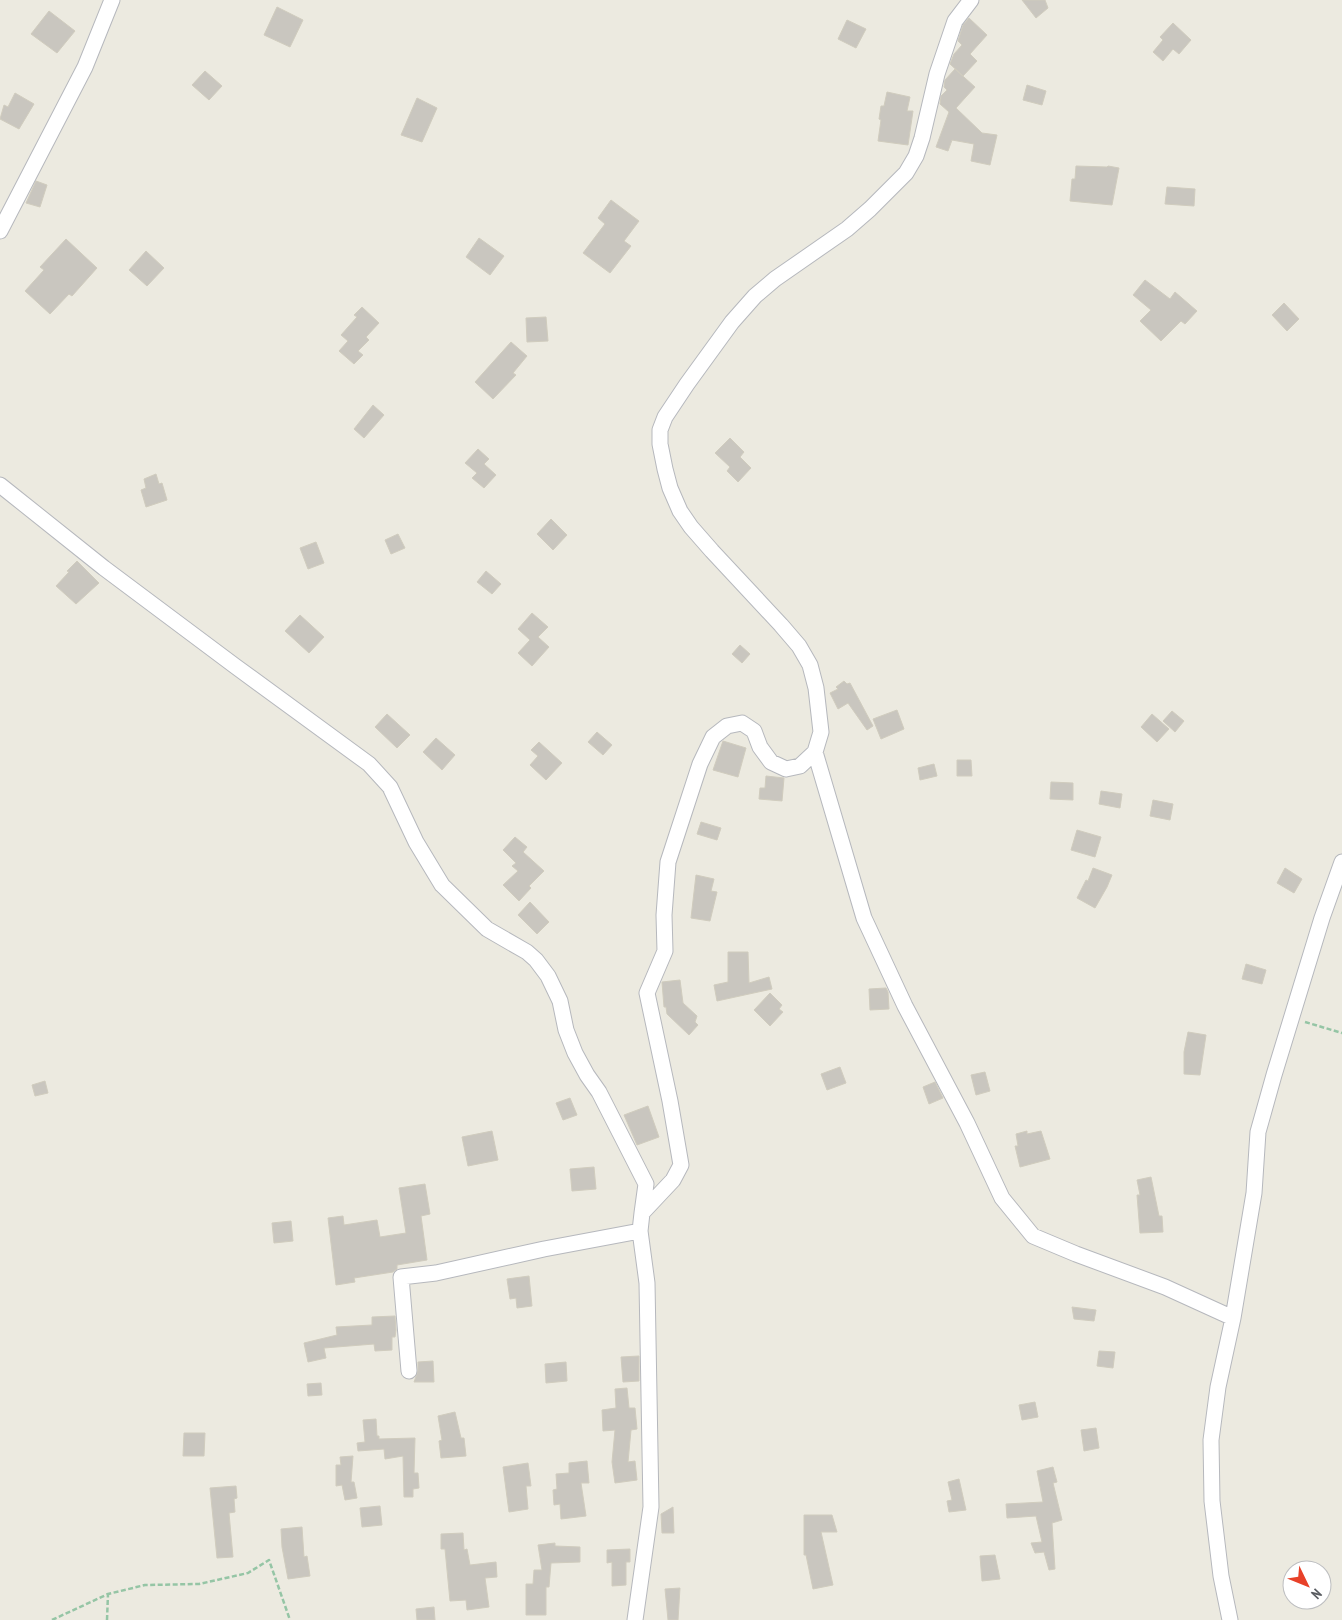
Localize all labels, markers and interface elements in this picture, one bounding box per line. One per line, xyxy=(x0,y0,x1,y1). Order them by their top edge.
north arrow xyxy=(1282,1560,1332,1610)
text: N xyxy=(1307,1585,1326,1603)

